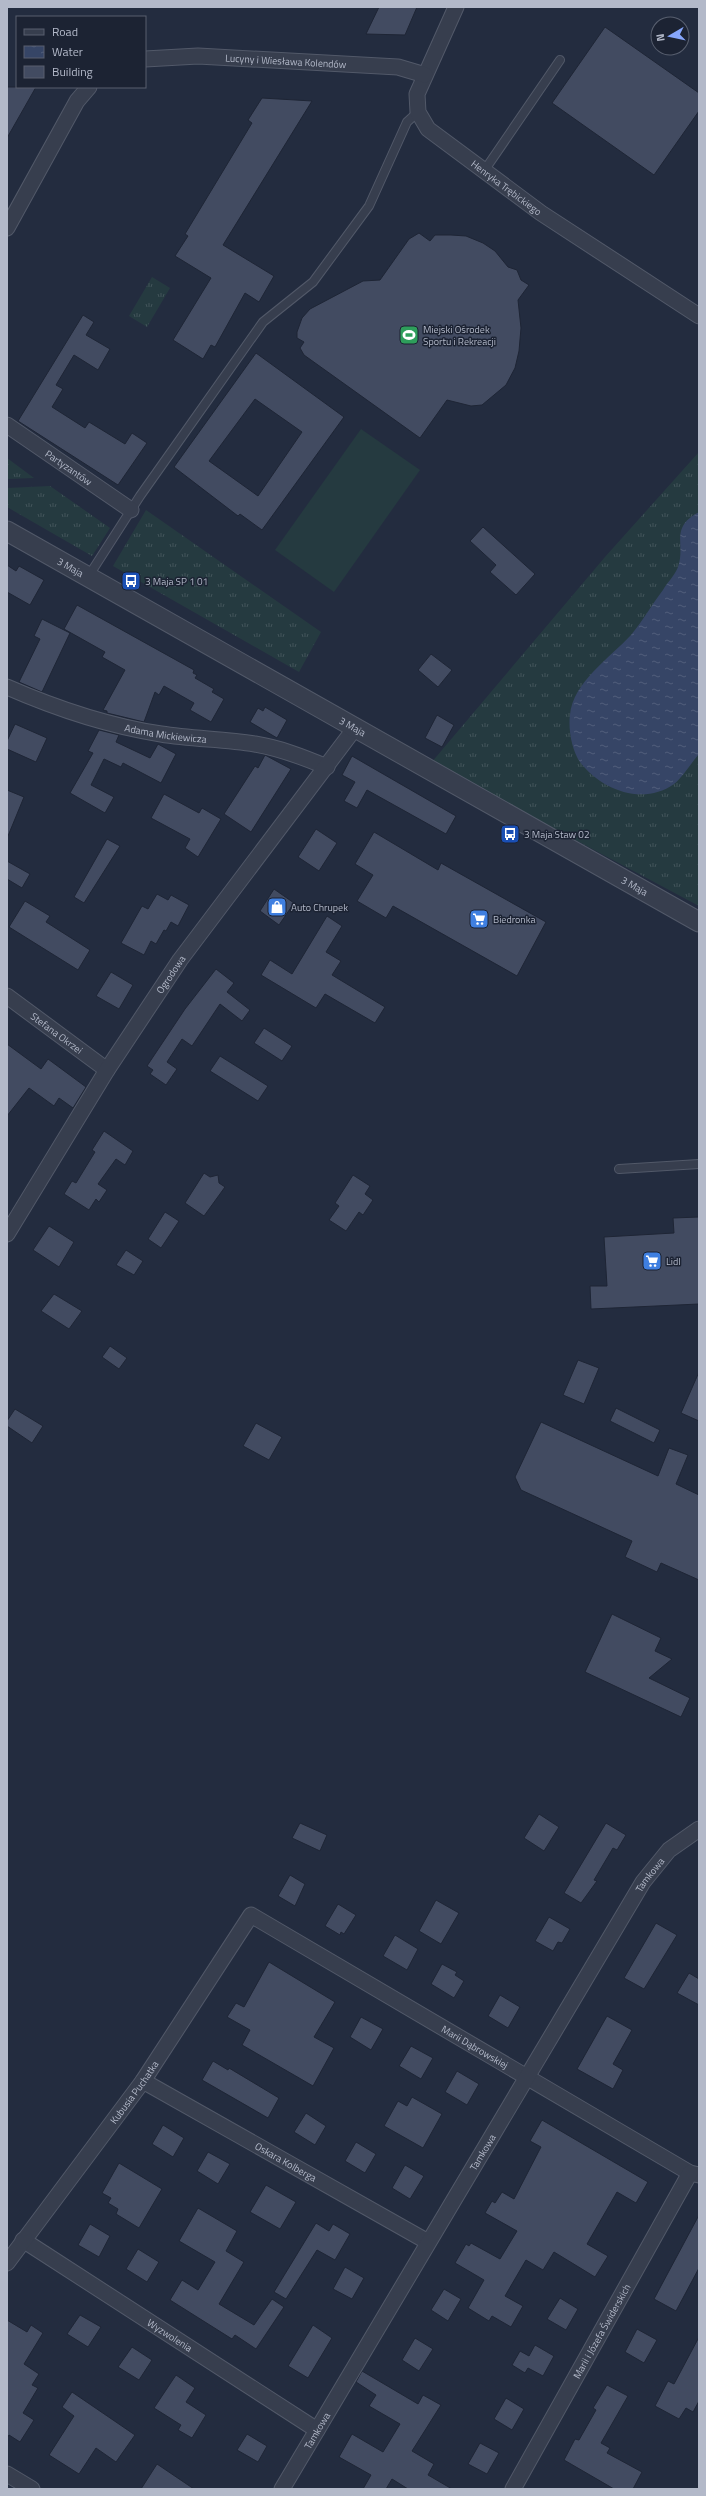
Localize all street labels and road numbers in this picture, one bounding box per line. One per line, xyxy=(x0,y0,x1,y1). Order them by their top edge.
street label: Lucyny i Wiesława Kolendów xyxy=(225,51,347,72)
street label: Henryka Trębickiego xyxy=(468,157,545,219)
street label: Partyzantów xyxy=(42,446,95,489)
street label: 3 Maja xyxy=(54,554,86,581)
street label: 3 Maja xyxy=(336,713,368,740)
street label: Adama Mickiewicza xyxy=(123,720,207,747)
street label: 3 Maja xyxy=(618,873,651,900)
street label: Ogrodowa xyxy=(153,952,189,997)
street label: Stefana Okrzei xyxy=(27,1009,86,1058)
street label: Tamkowa xyxy=(632,1854,668,1895)
street label: Marii Dąbrowskiej xyxy=(438,2021,511,2073)
street label: Kubusia Puchatka xyxy=(106,2058,162,2127)
street label: Tamkowa xyxy=(466,2131,500,2173)
street label: Oskara Kolberga xyxy=(252,2139,319,2186)
street label: Marii i Józefa Świderskich xyxy=(569,2281,634,2381)
street label: Wyzwolenia xyxy=(144,2315,195,2356)
street label: Tamkowa xyxy=(300,2410,334,2452)

